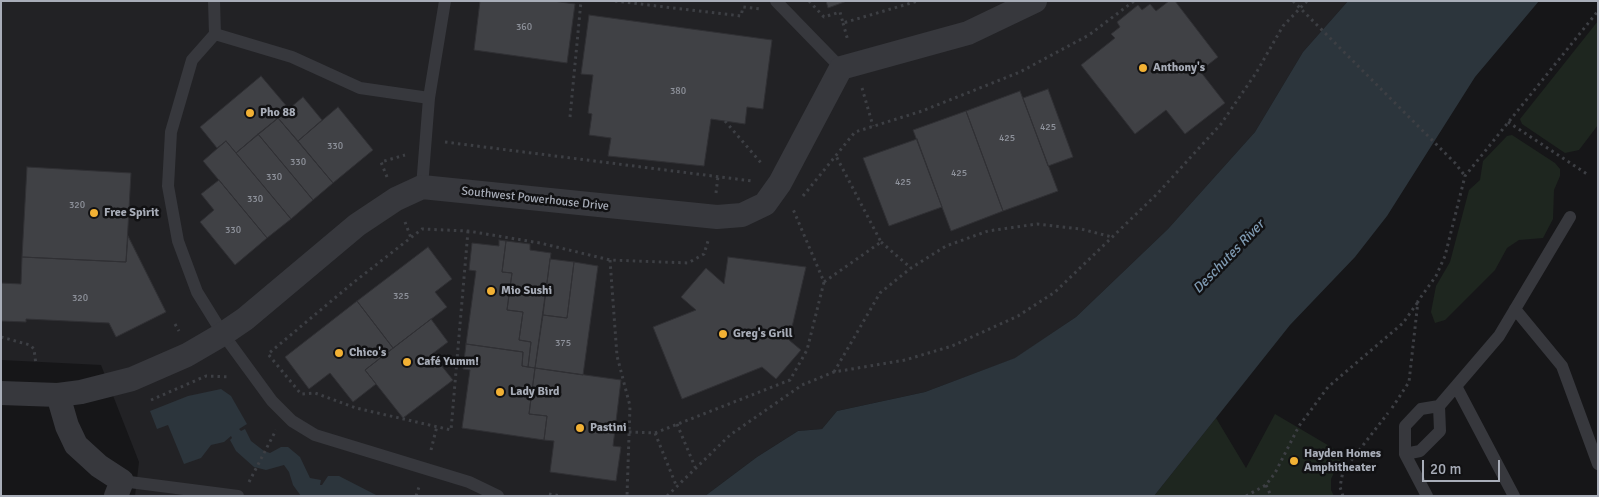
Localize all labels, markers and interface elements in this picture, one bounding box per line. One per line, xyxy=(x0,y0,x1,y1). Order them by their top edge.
house number: 360 xyxy=(516,21,532,33)
place label: Anthony's xyxy=(1153,61,1205,75)
marker: Anthony's xyxy=(1137,62,1149,74)
house number: 380 xyxy=(670,85,686,97)
place label: Pho 88 xyxy=(260,106,295,120)
marker: Pho 88 xyxy=(244,107,256,119)
house number: 425 xyxy=(1040,121,1056,133)
house number: 425 xyxy=(999,132,1015,144)
house number: 330 xyxy=(327,140,343,152)
house number: 330 xyxy=(290,156,306,168)
house number: 425 xyxy=(951,167,967,179)
house number: 330 xyxy=(266,171,282,183)
house number: 425 xyxy=(895,176,911,188)
street label: Southwest Powerhouse Drive xyxy=(461,184,609,214)
house number: 330 xyxy=(247,193,263,205)
house number: 320 xyxy=(69,199,85,211)
place label: Free Spirit xyxy=(104,206,159,220)
marker: Free Spirit xyxy=(88,207,100,219)
water label: Deschutes River xyxy=(1190,217,1268,297)
house number: 330 xyxy=(225,224,241,236)
place label: Mio Sushi xyxy=(501,284,552,298)
marker: Mio Sushi xyxy=(485,285,497,297)
house number: 325 xyxy=(393,290,409,302)
house number: 320 xyxy=(72,292,88,304)
place label: Greg's Grill xyxy=(733,327,792,341)
marker: Greg's Grill xyxy=(717,328,729,340)
house number: 375 xyxy=(555,337,571,349)
place label: Chico's xyxy=(349,346,386,360)
marker: Chico's xyxy=(333,347,345,359)
place label: Café Yumm! xyxy=(417,355,479,369)
marker: Café Yumm! xyxy=(401,356,413,368)
place label: Lady Bird xyxy=(510,385,559,399)
marker: Lady Bird xyxy=(494,386,506,398)
place label: Pastini xyxy=(590,421,627,435)
marker: Pastini xyxy=(574,422,586,434)
place label: Hayden Homes Amphitheater xyxy=(1304,447,1381,475)
scale bar xyxy=(1424,450,1502,482)
marker: Hayden Homes Amphitheater xyxy=(1288,455,1300,467)
text: 20 m xyxy=(1430,460,1461,478)

